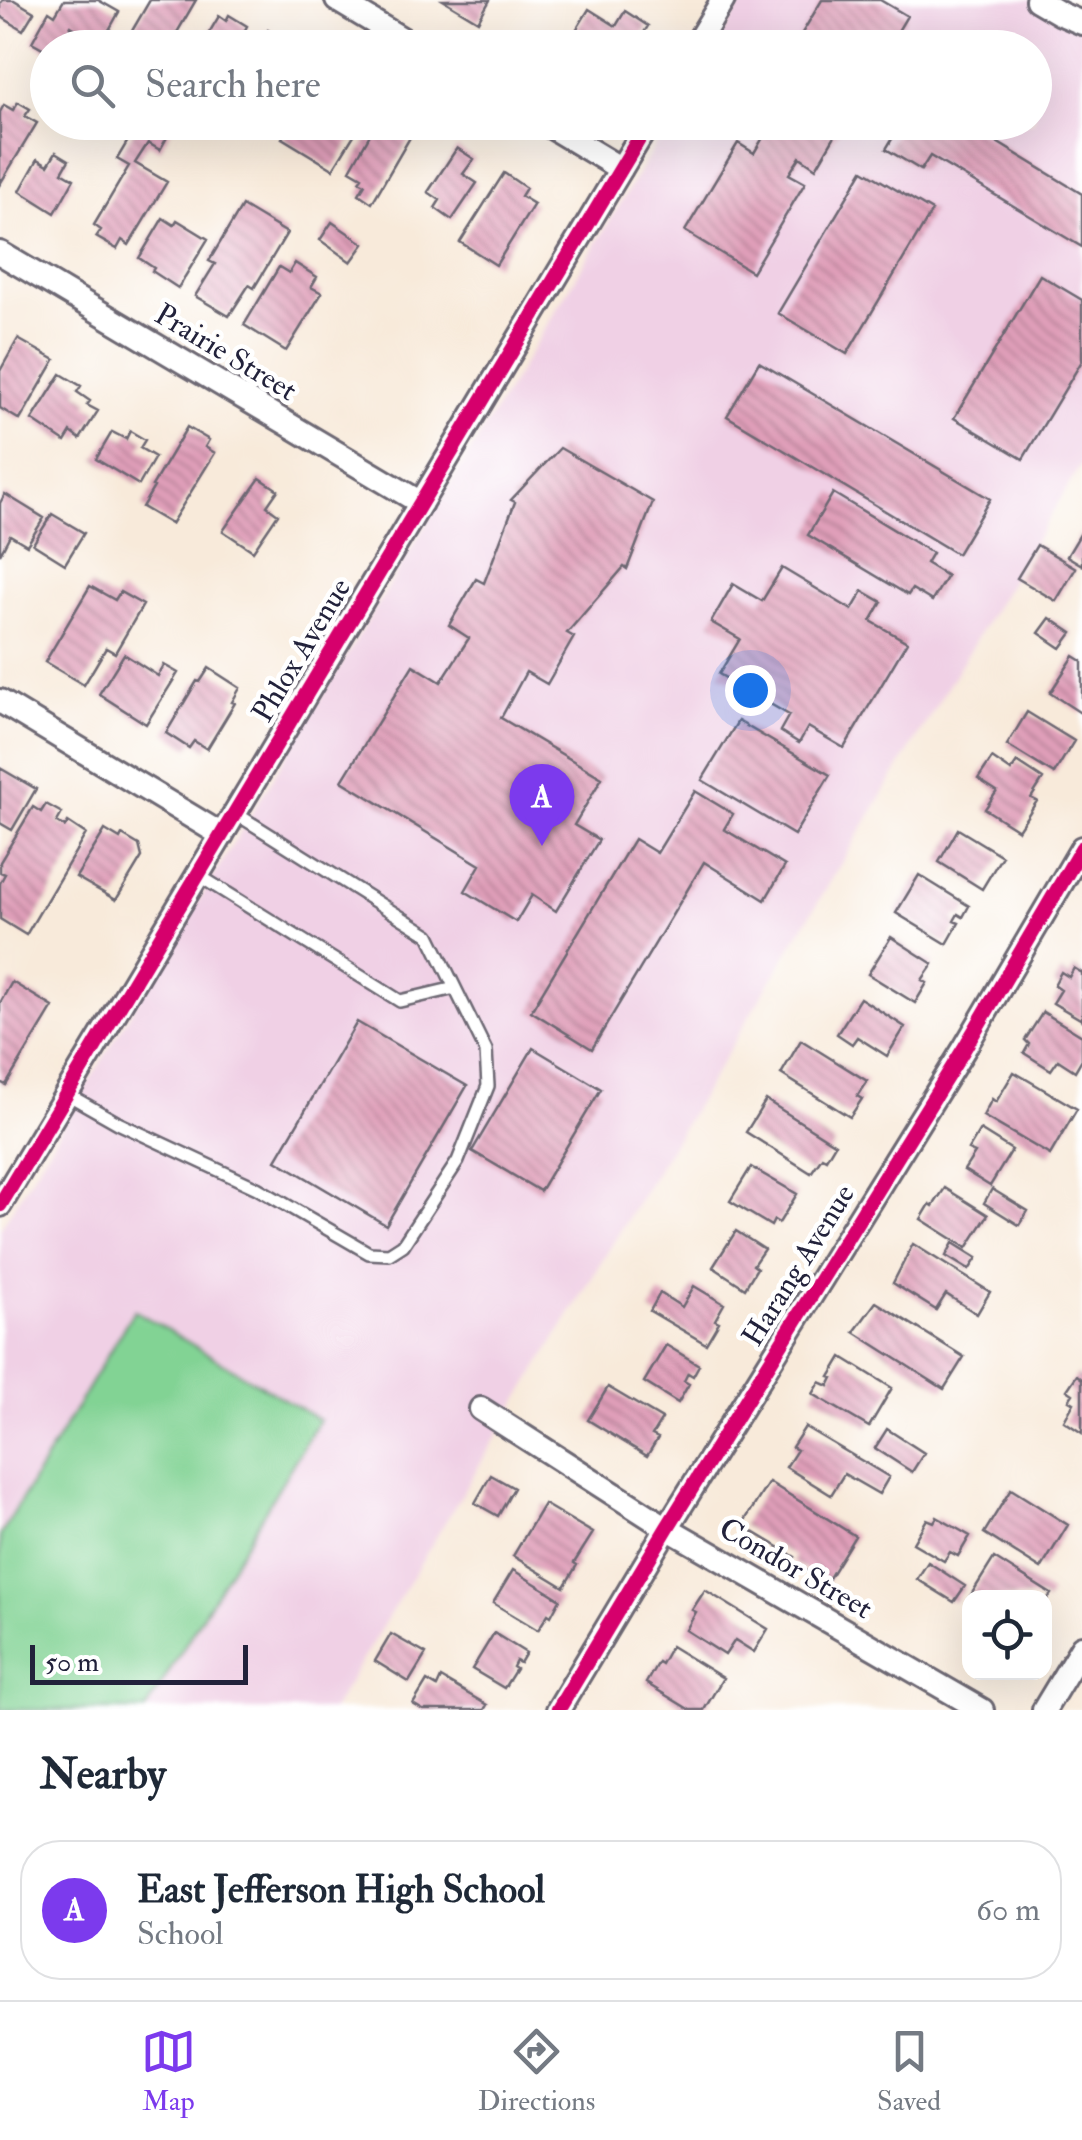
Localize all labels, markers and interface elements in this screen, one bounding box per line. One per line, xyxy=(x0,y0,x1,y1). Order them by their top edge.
search box xyxy=(30,30,1052,140)
icon: search xyxy=(65,58,120,113)
text: Search here xyxy=(145,61,321,109)
street label: Prairie Street xyxy=(148,296,304,409)
street label: Phlox Avenue xyxy=(244,572,359,729)
your location xyxy=(725,665,776,716)
pin: A xyxy=(510,764,574,846)
street label: Harang Avenue xyxy=(734,1178,863,1353)
street label: Condor Street xyxy=(713,1510,879,1627)
map controls xyxy=(962,1590,1052,1680)
button: locate xyxy=(962,1590,1052,1680)
scale bar xyxy=(30,1640,248,1684)
text: 50 m xyxy=(45,1645,99,1680)
text: Nearby xyxy=(40,1749,166,1801)
text: East Jefferson High School xyxy=(137,1866,545,1914)
text: A xyxy=(64,1890,85,1930)
text: 60 m xyxy=(976,1890,1040,1930)
text: School xyxy=(137,1914,223,1954)
tab: Map xyxy=(141,2024,196,2119)
tab: Directions xyxy=(478,2024,595,2119)
tab: Saved xyxy=(877,2024,941,2119)

